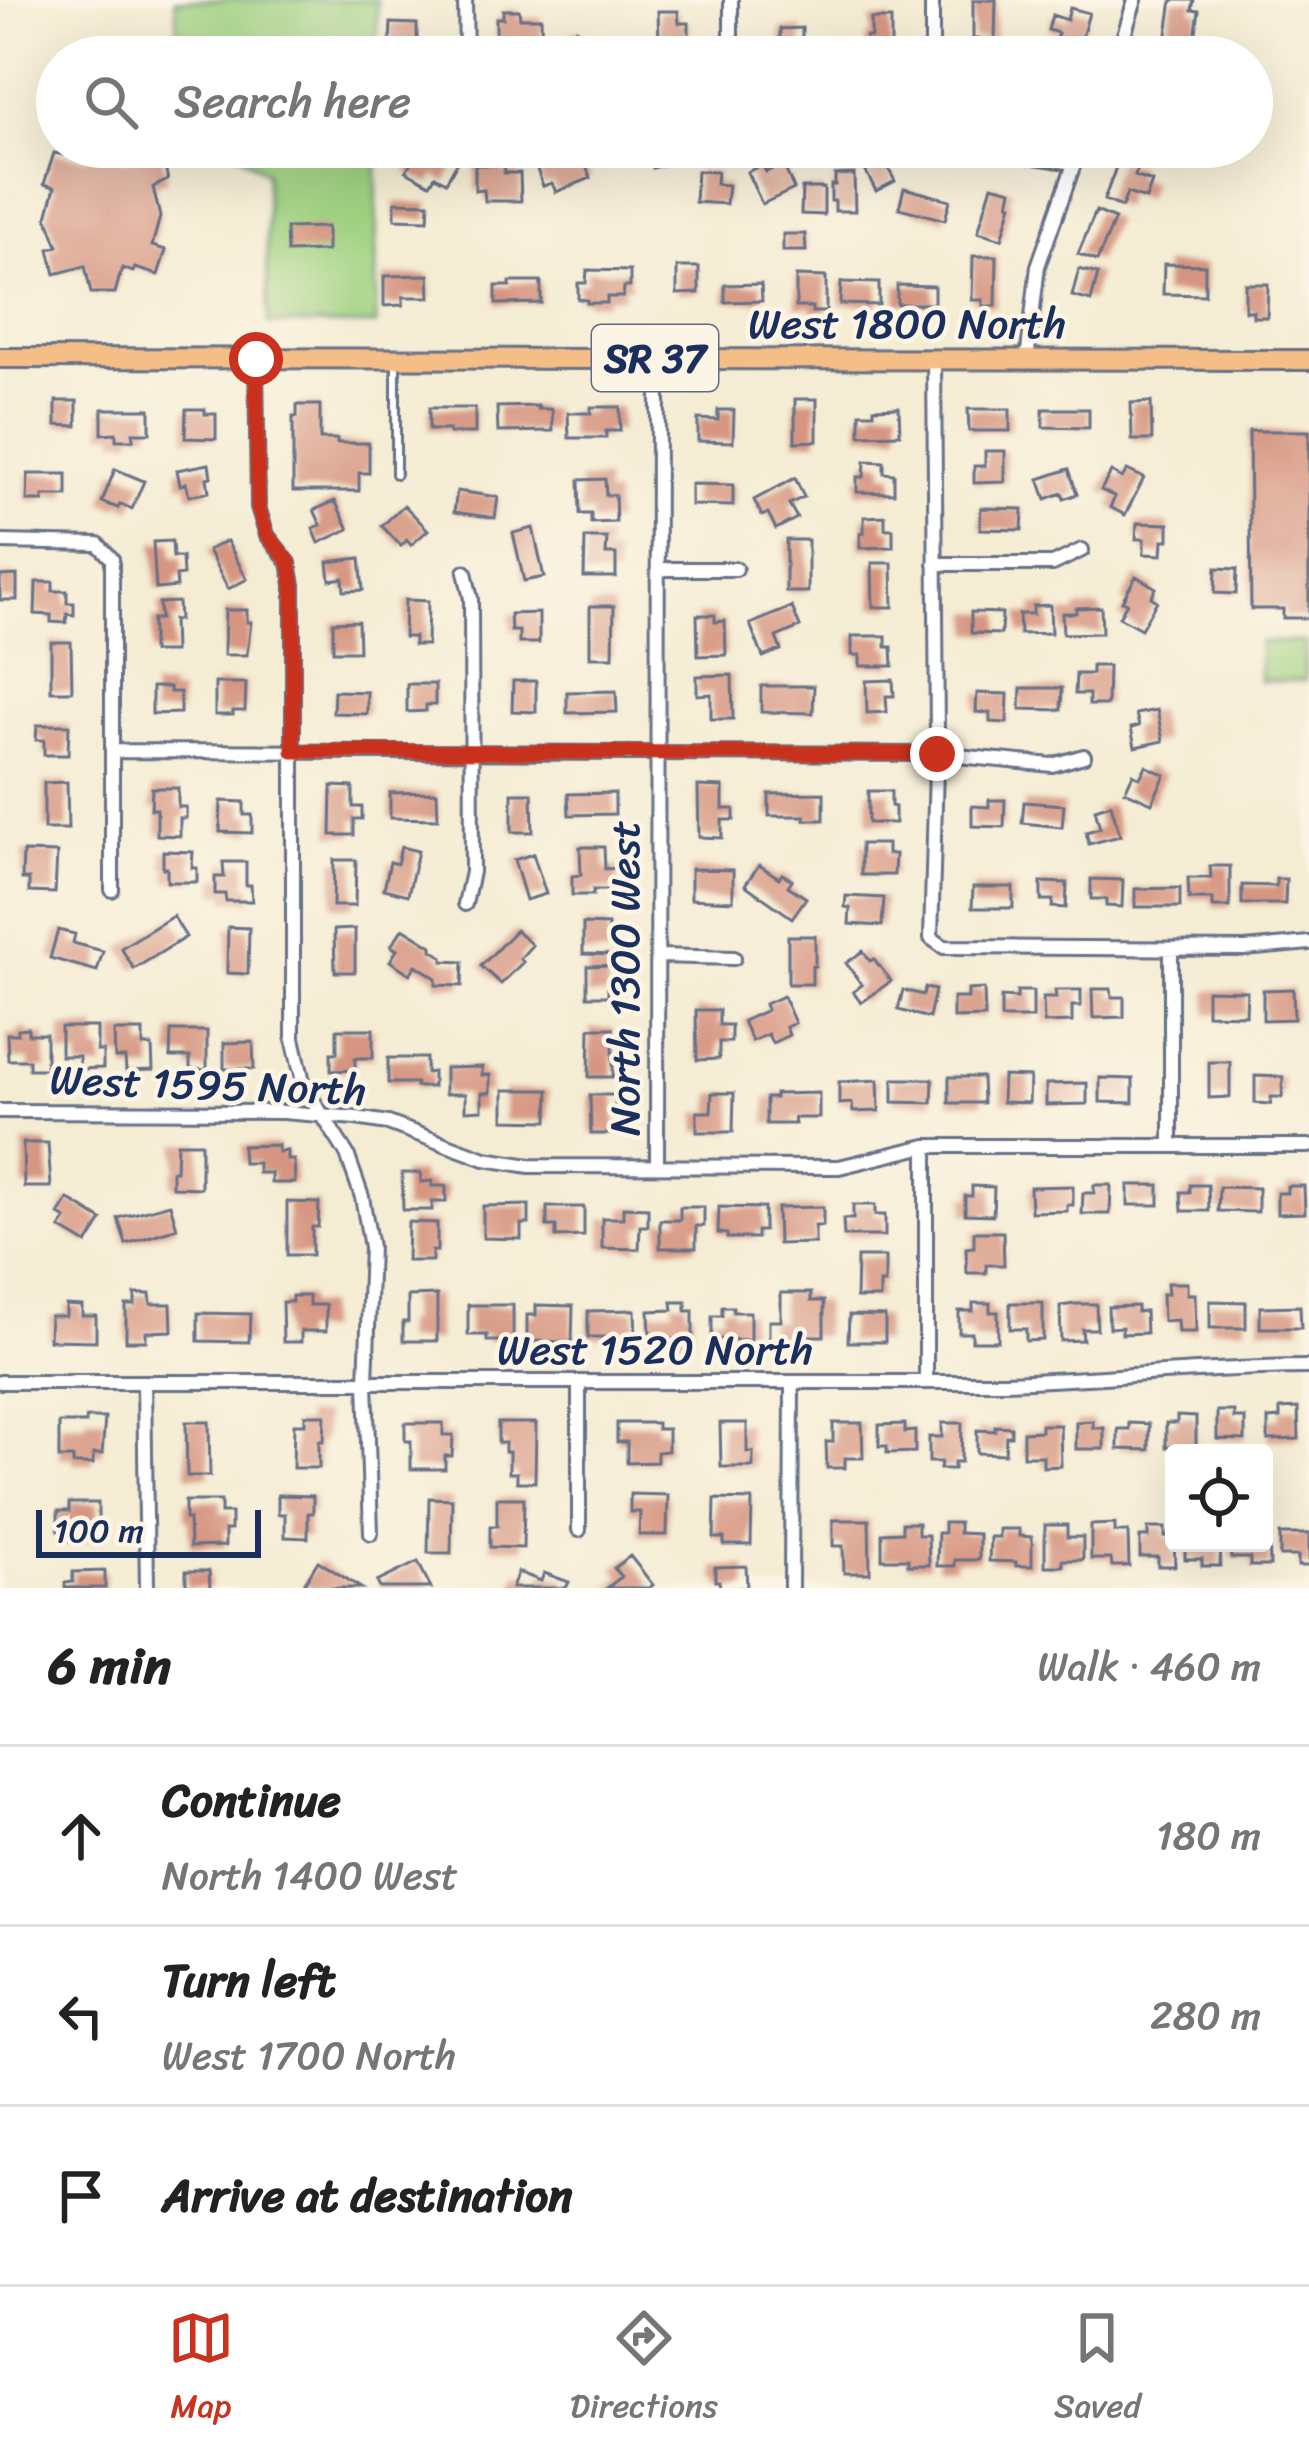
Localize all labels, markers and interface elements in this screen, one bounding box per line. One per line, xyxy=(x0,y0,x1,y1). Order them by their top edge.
search box xyxy=(36,36,1273,168)
text: Search here xyxy=(174,62,411,142)
icon: search xyxy=(78,69,144,135)
street label: West 1800 North xyxy=(748,287,1066,361)
road number: SR 37 xyxy=(592,325,718,391)
route start xyxy=(229,332,283,386)
route end xyxy=(910,727,964,781)
street label: North 1300 West xyxy=(588,820,662,1136)
street label: West 1595 North xyxy=(48,1042,367,1128)
street label: West 1520 North xyxy=(497,1313,813,1387)
map controls xyxy=(1165,1444,1273,1552)
button: locate xyxy=(1165,1444,1273,1552)
text: 100 m xyxy=(54,1502,144,1560)
scale bar xyxy=(36,1504,261,1557)
text: 6 min xyxy=(48,1621,171,1711)
text: Walk · 460 m xyxy=(1038,1632,1261,1701)
text: Continue xyxy=(162,1761,341,1841)
text: 180 m xyxy=(1156,1801,1261,1870)
icon: ahead xyxy=(48,1803,114,1869)
text: North 1400 West xyxy=(162,1841,458,1910)
text: Turn left xyxy=(162,1941,335,2021)
text: 280 m xyxy=(1150,1981,1261,2050)
icon: left xyxy=(48,1983,114,2049)
text: West 1700 North xyxy=(162,2021,456,2090)
text: Arrive at destination xyxy=(162,2156,572,2236)
icon: arrive xyxy=(48,2163,114,2229)
tab: Map xyxy=(168,2305,234,2435)
tab: Directions xyxy=(570,2305,718,2435)
tab: Saved xyxy=(1054,2305,1141,2435)

